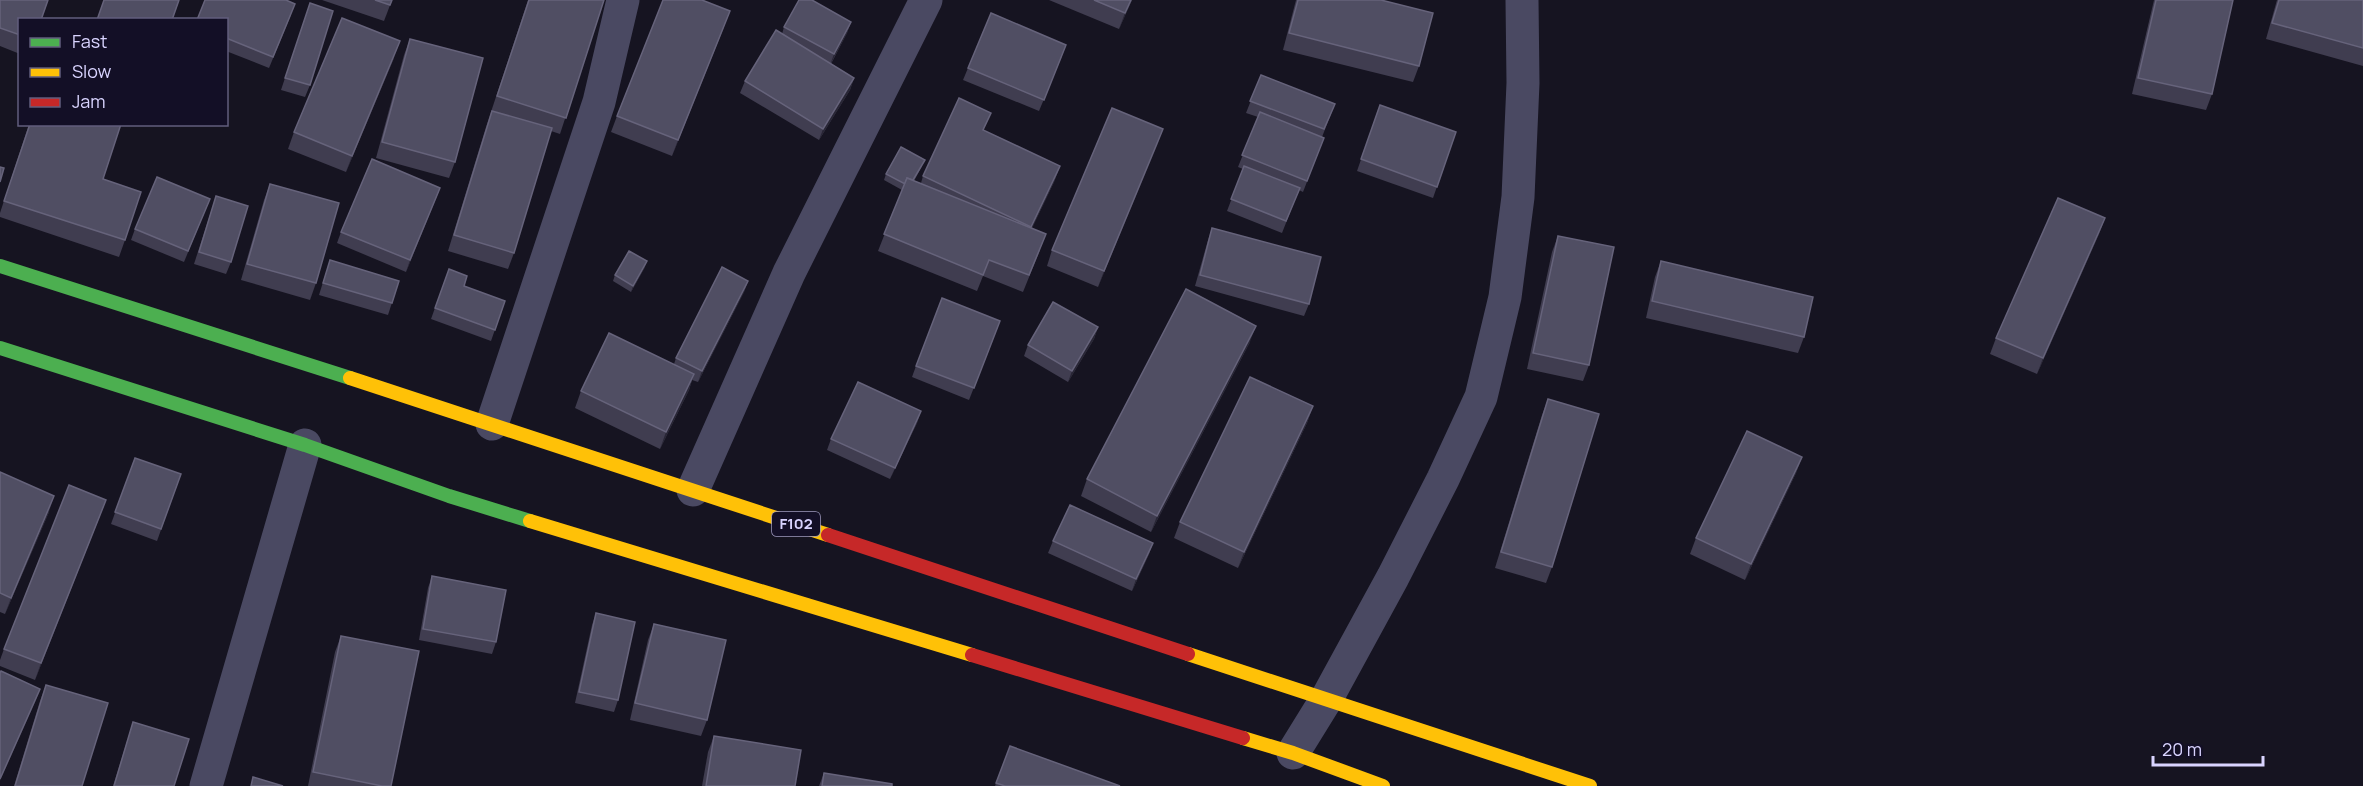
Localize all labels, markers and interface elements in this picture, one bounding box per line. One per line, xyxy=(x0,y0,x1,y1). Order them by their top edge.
legend xyxy=(18,18,228,126)
text: Fast xyxy=(72,29,107,53)
text: Slow xyxy=(72,59,112,83)
text: Jam xyxy=(72,89,106,113)
road number: F102 xyxy=(772,512,820,536)
scale bar xyxy=(2153,729,2262,767)
text: 20 m xyxy=(2162,737,2202,761)

